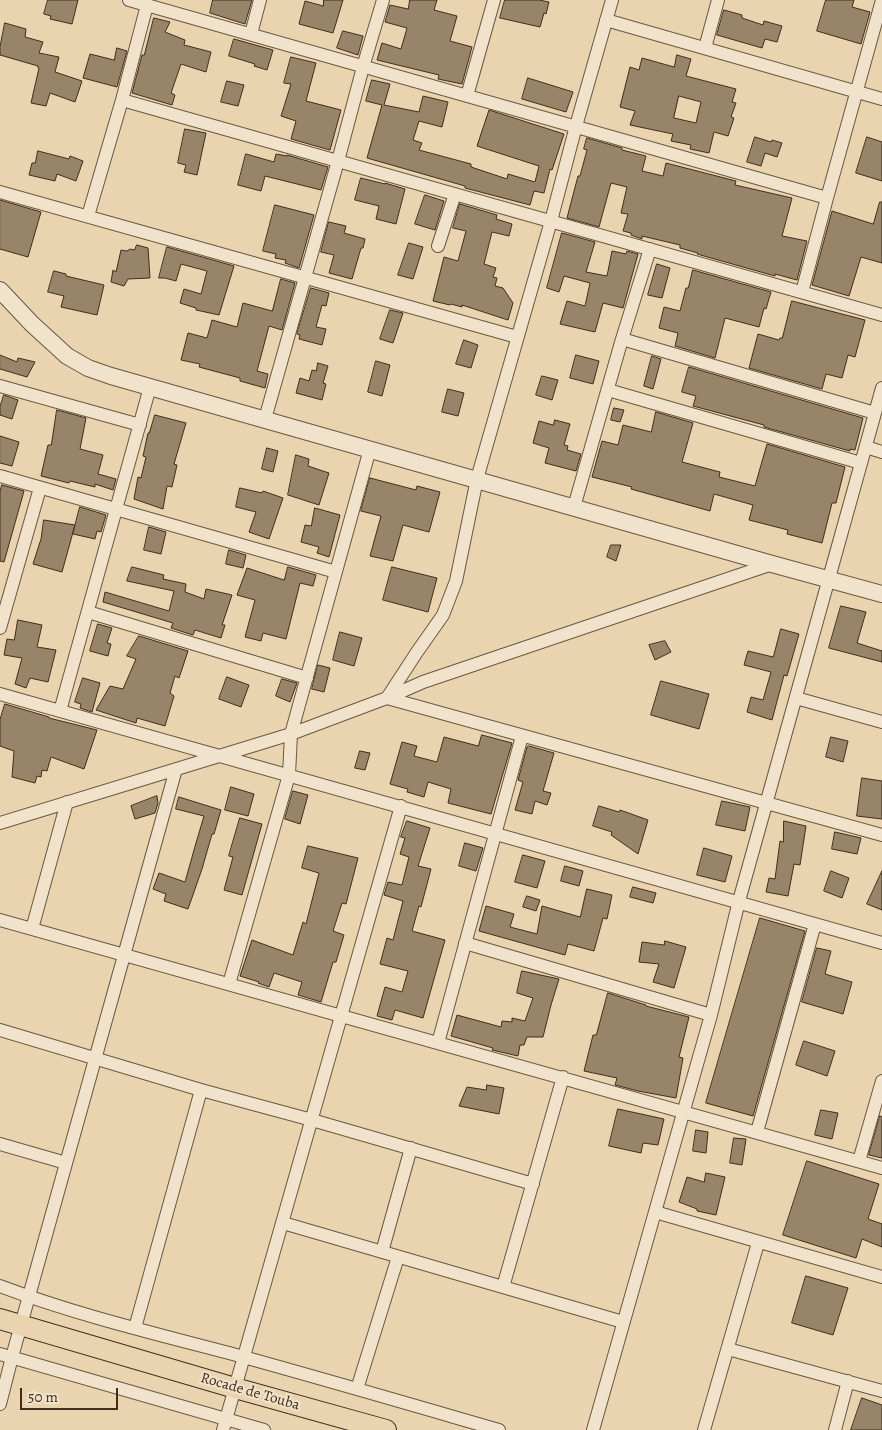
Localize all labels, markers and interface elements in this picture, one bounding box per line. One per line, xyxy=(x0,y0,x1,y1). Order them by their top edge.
street label: Rocade de Touba xyxy=(198,1369,302,1415)
scale bar xyxy=(22,1378,120,1410)
text: 50 m xyxy=(28,1387,58,1407)

